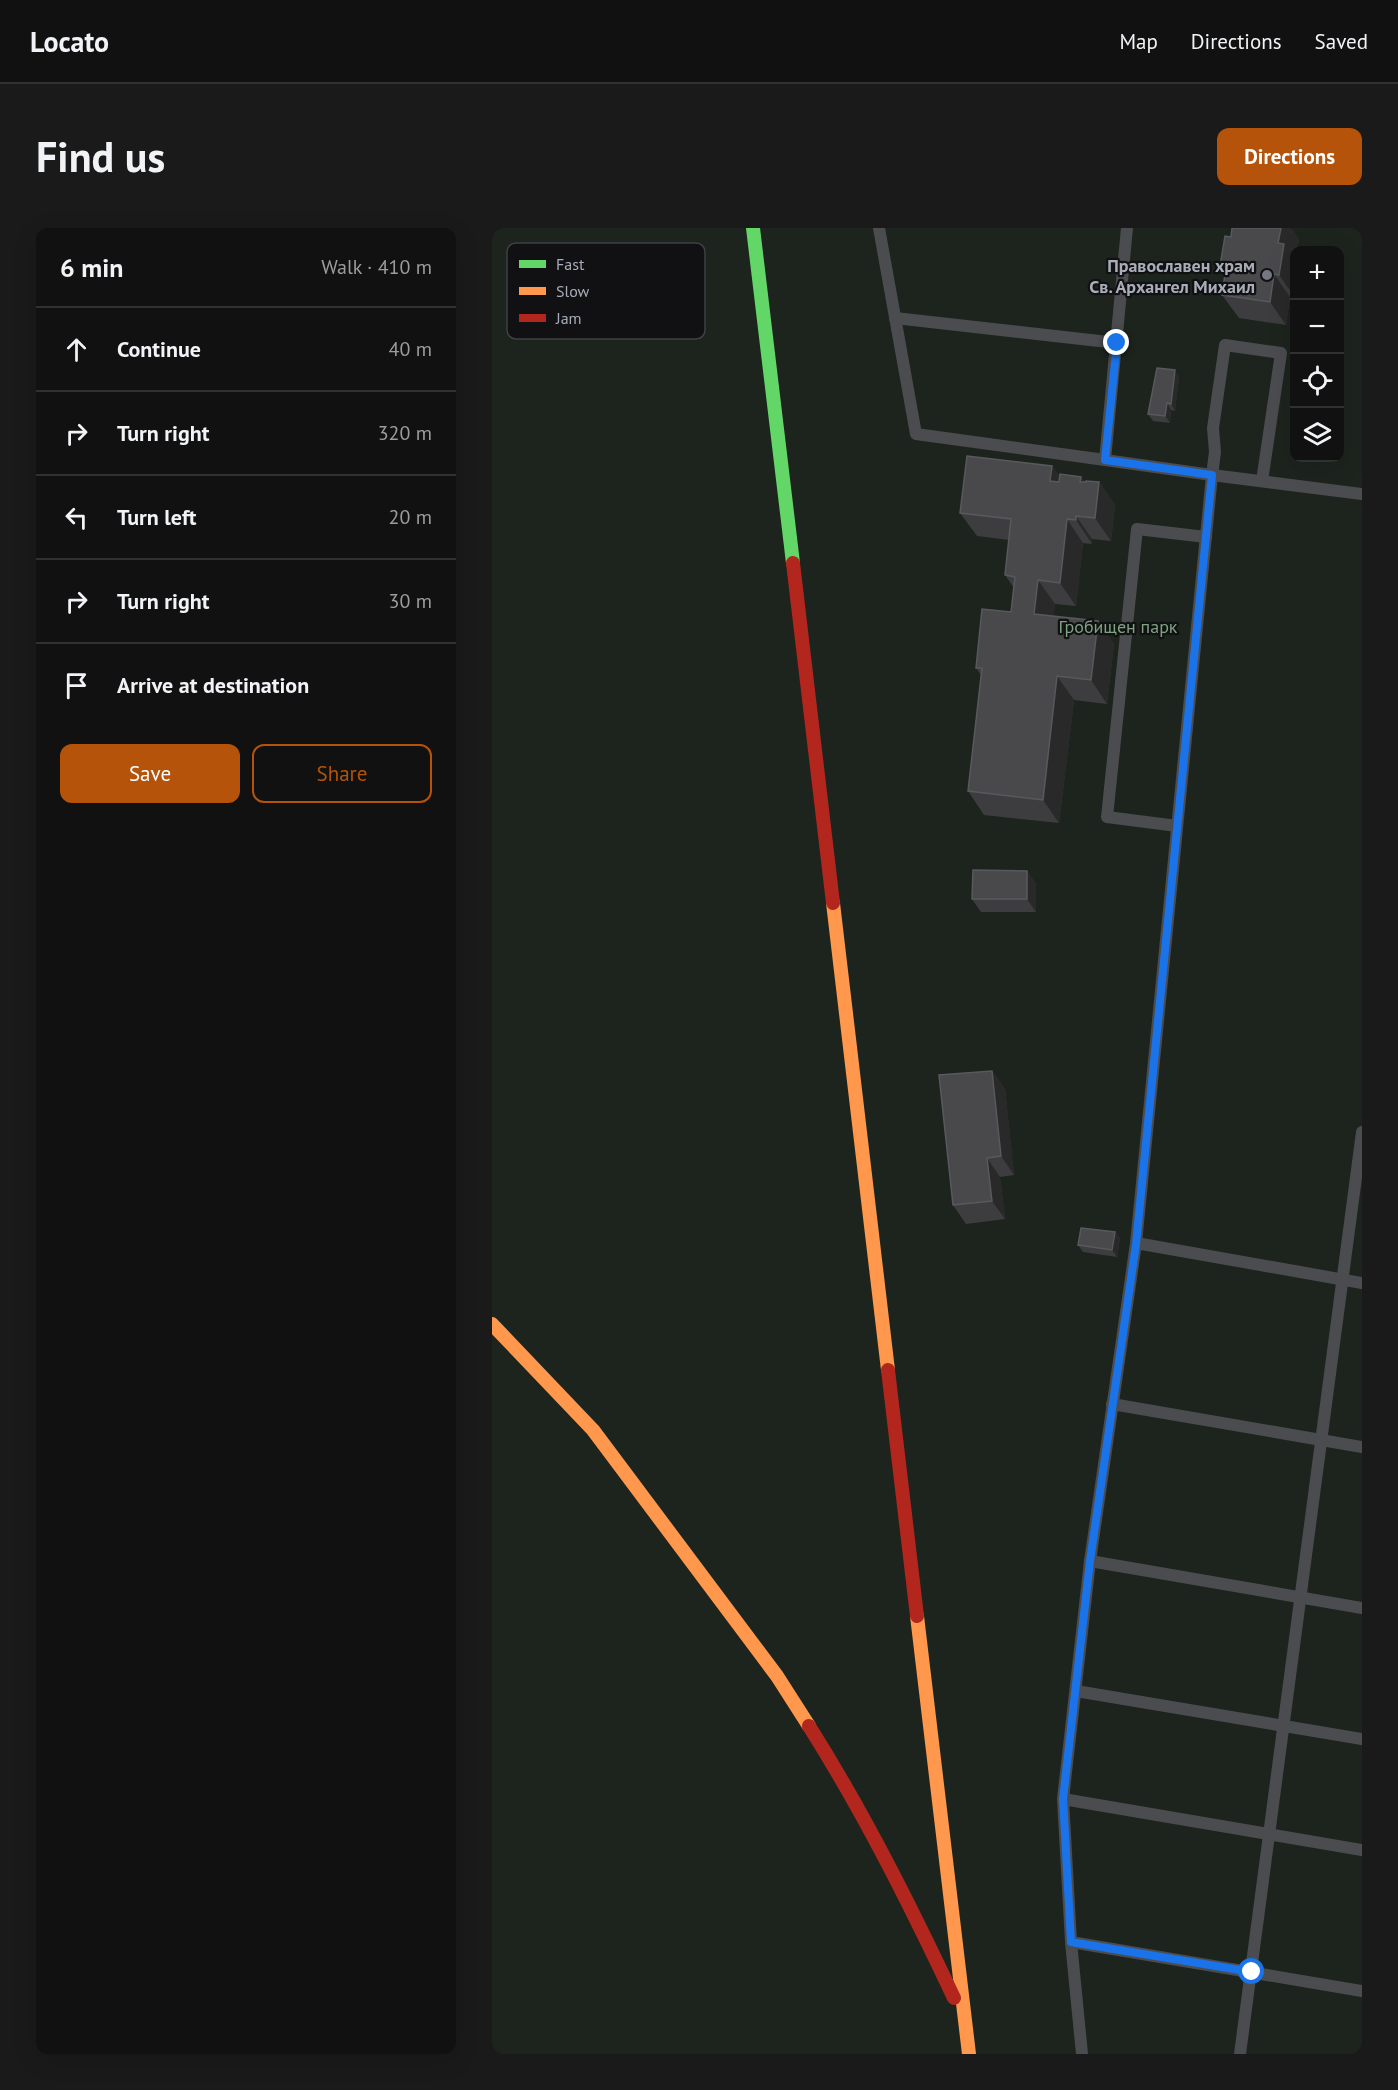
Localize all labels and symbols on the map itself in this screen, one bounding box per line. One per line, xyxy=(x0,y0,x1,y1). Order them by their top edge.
legend xyxy=(507,243,705,339)
text: Fast xyxy=(556,254,585,274)
place label: Православен храм Св. Архангел Михаил xyxy=(1089,254,1255,298)
marker: Православен храм Св. Архангел Михаил xyxy=(1260,268,1274,282)
text: Slow xyxy=(556,281,590,301)
text: Jam xyxy=(555,308,582,328)
route end xyxy=(1103,329,1129,355)
park label: Гробищен парк xyxy=(1059,615,1178,638)
route start xyxy=(1238,1958,1264,1984)

